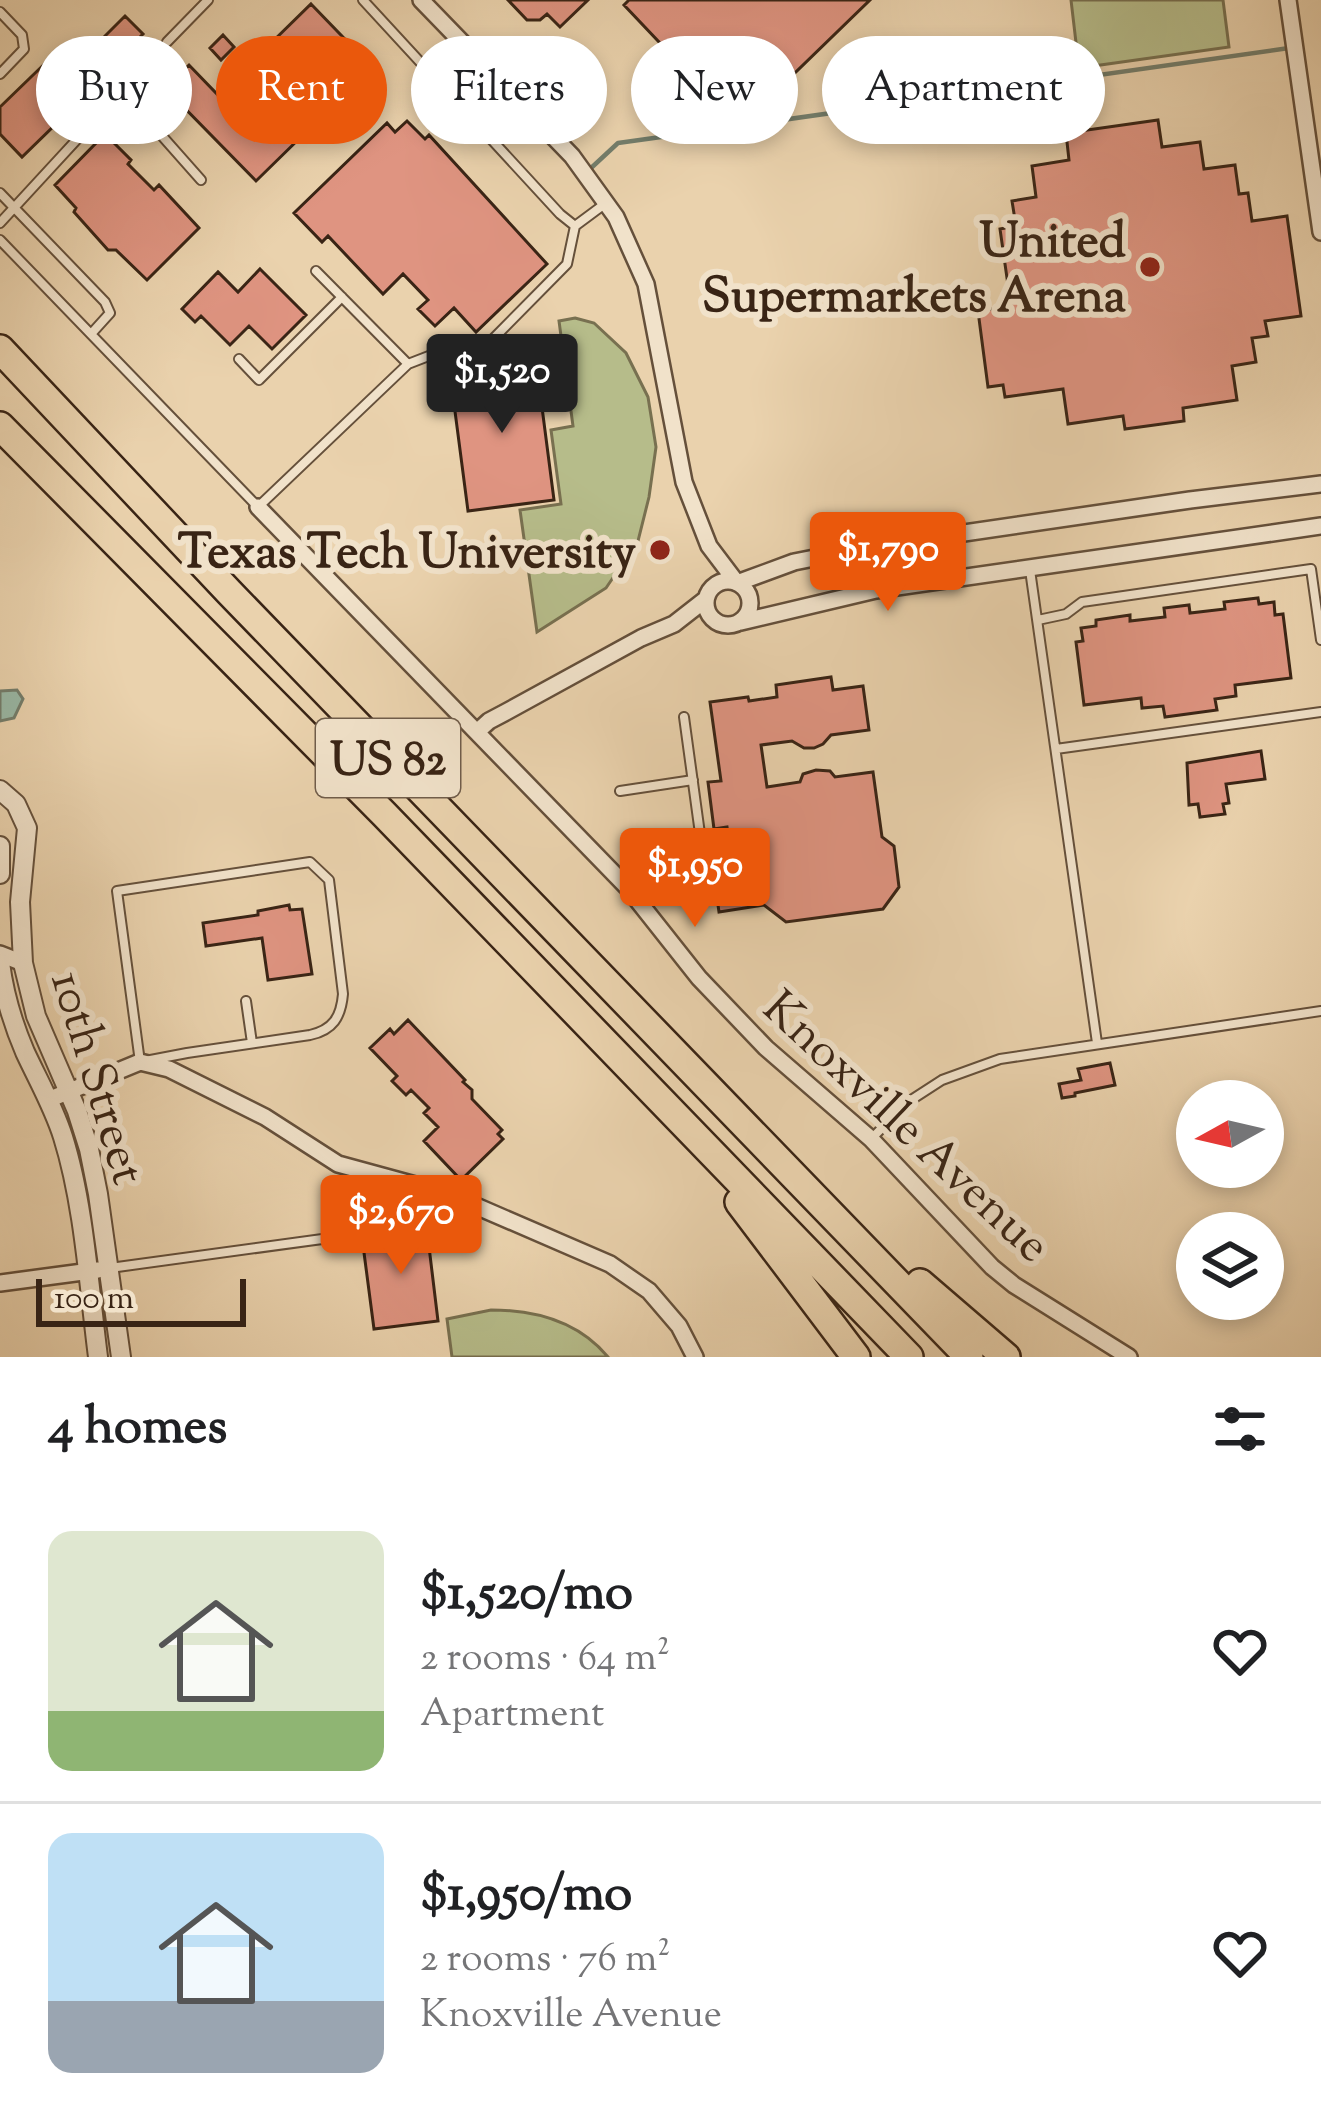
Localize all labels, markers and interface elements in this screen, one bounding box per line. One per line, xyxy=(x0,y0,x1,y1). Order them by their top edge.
chip: Buy xyxy=(36,36,192,144)
chip: Rent xyxy=(216,36,387,144)
chip: Filters xyxy=(411,36,607,144)
chip: New xyxy=(631,36,798,144)
chip: Apartment xyxy=(822,36,1105,144)
place label: United Supermarkets Arena xyxy=(702,210,1126,334)
marker: United Supermarkets Arena xyxy=(1137,254,1163,280)
pin: $1,520 xyxy=(404,334,600,436)
text: $1,520 xyxy=(454,345,550,401)
pin: $1,790 xyxy=(790,512,986,614)
place label: Texas Tech University xyxy=(178,521,636,590)
text: $1,790 xyxy=(837,523,939,579)
marker: Texas Tech University xyxy=(647,537,673,563)
road number: US 82 xyxy=(316,719,460,797)
pin: $1,950 xyxy=(597,828,793,930)
text: $1,950 xyxy=(647,839,743,895)
street label: 10th Street xyxy=(30,963,160,1194)
street label: Knoxville Avenue xyxy=(745,977,1064,1281)
north arrow xyxy=(1176,1080,1284,1188)
map controls xyxy=(1176,1080,1284,1320)
pin: $2,670 xyxy=(303,1175,499,1277)
text: $2,670 xyxy=(348,1186,454,1242)
button: layers xyxy=(1176,1212,1284,1320)
scale bar xyxy=(36,1273,246,1326)
text: 100 m xyxy=(54,1276,134,1324)
text: 4 homes xyxy=(48,1393,227,1466)
icon: filters xyxy=(1207,1396,1273,1462)
text: $1,520/mo xyxy=(420,1559,633,1632)
icon: home xyxy=(144,1579,288,1723)
icon: heart xyxy=(1207,1618,1273,1684)
text: 2 rooms · 64 m² xyxy=(420,1632,670,1688)
text: Apartment xyxy=(420,1688,604,1744)
text: $1,950/mo xyxy=(420,1860,632,1933)
icon: home xyxy=(144,1881,288,2025)
icon: heart xyxy=(1207,1920,1273,1986)
text: 2 rooms · 76 m² xyxy=(420,1933,671,1989)
text: Knoxville Avenue xyxy=(420,1989,722,2045)

